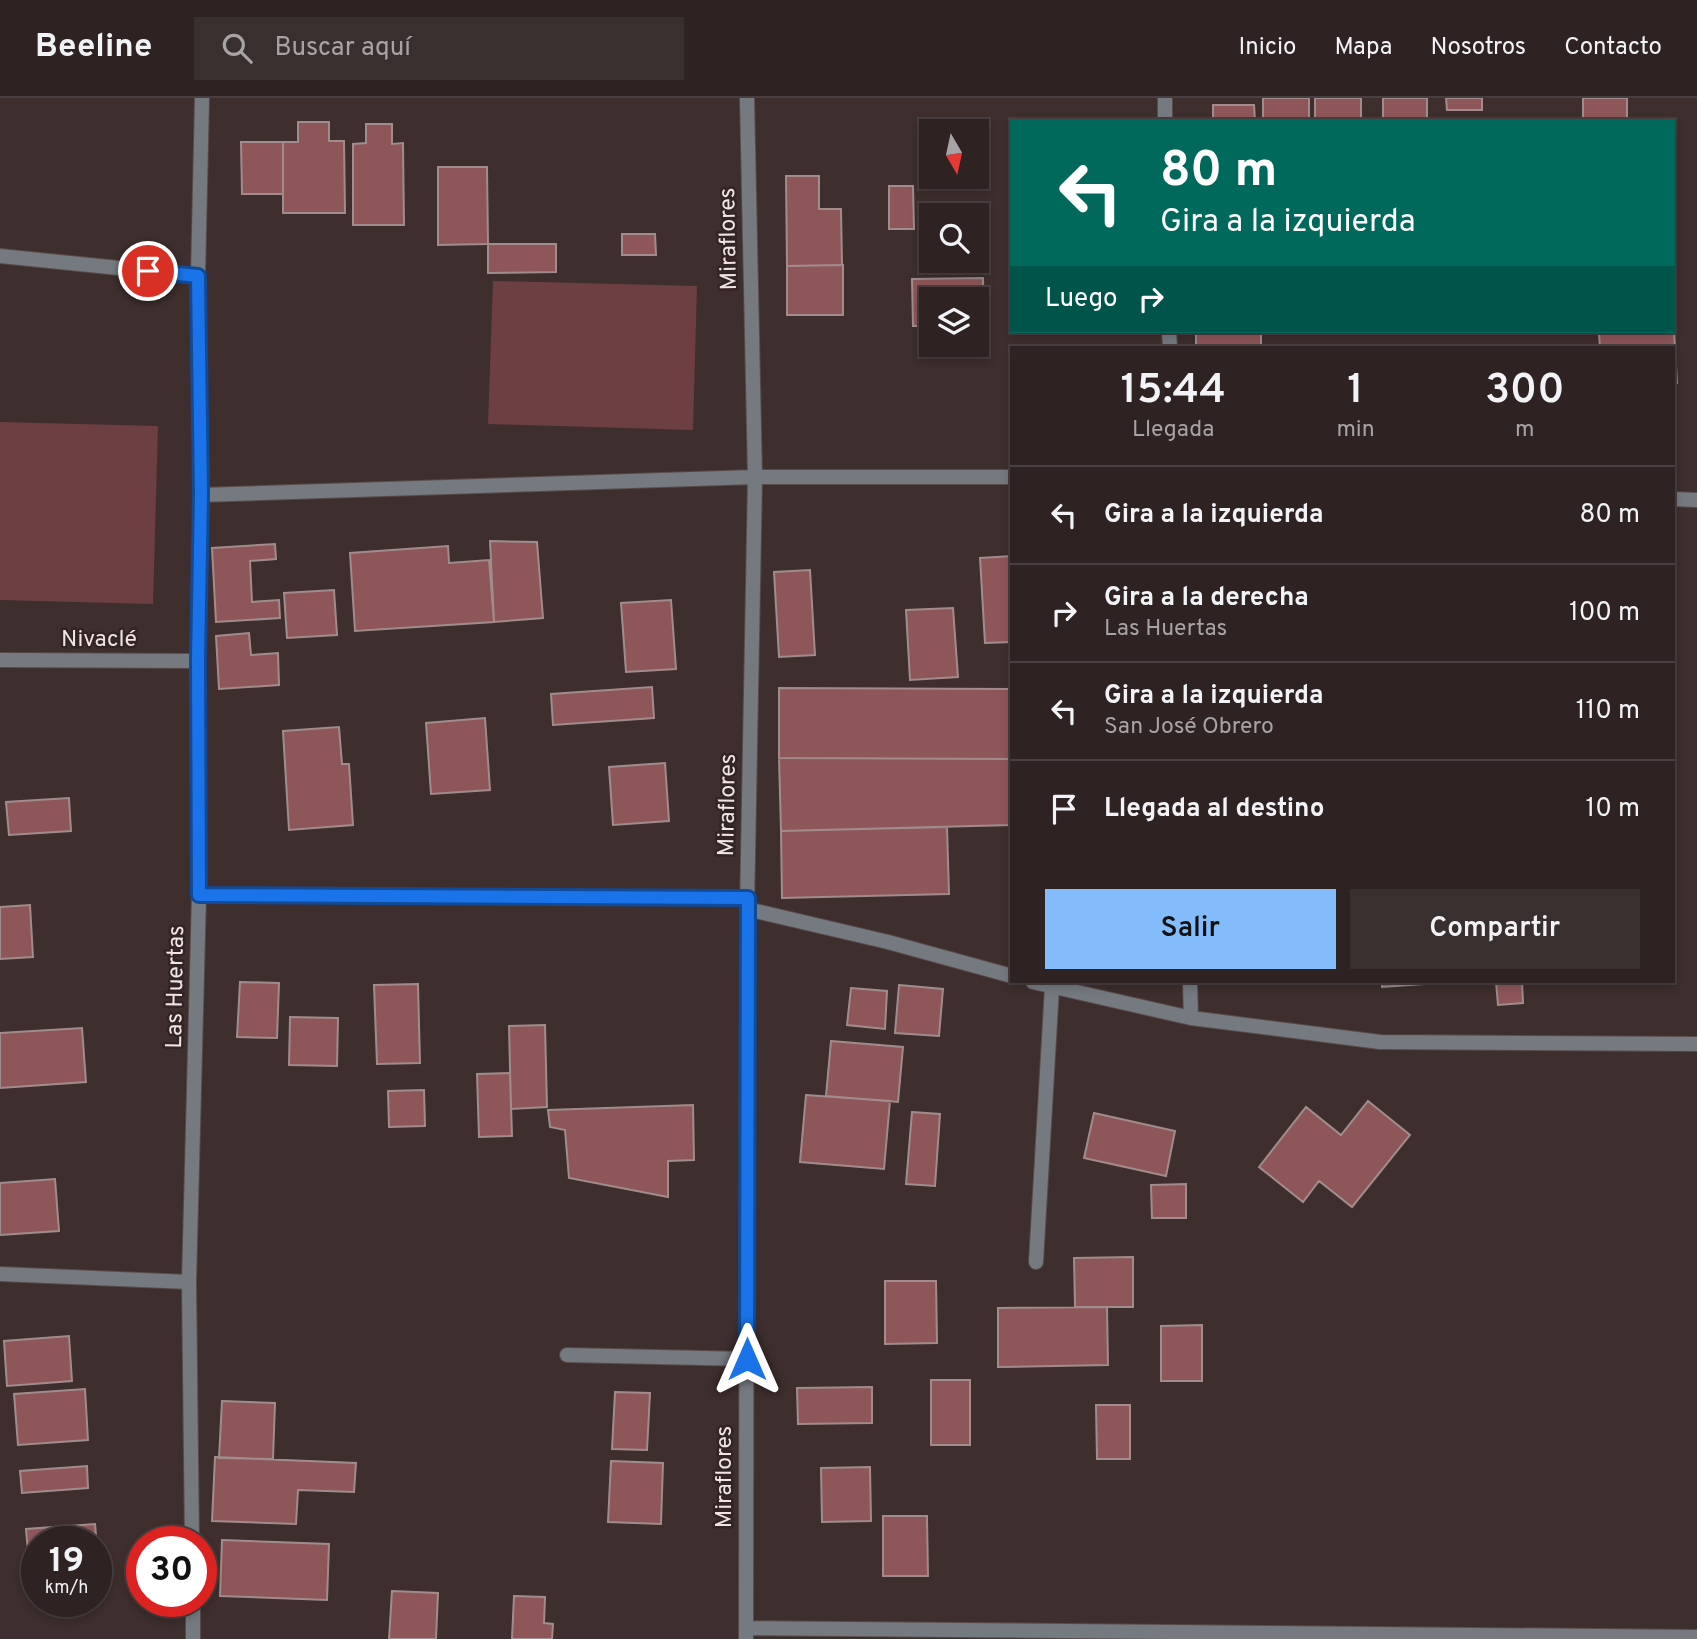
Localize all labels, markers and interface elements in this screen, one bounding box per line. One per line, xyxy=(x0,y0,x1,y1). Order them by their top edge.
search box xyxy=(194,17,684,80)
text: Beeline xyxy=(35,27,152,69)
icon: search xyxy=(218,29,256,67)
text: Buscar aquí xyxy=(274,32,411,65)
text: Inicio xyxy=(1239,33,1296,63)
text: Mapa xyxy=(1334,33,1393,63)
text: Nosotros xyxy=(1431,33,1526,63)
text: Contacto xyxy=(1564,33,1662,63)
north arrow xyxy=(919,119,989,189)
map controls xyxy=(919,119,989,357)
text: 80 m xyxy=(1160,142,1277,204)
icon: left xyxy=(1045,147,1136,238)
street label: Miraflores xyxy=(714,187,745,291)
button: search xyxy=(919,203,989,273)
text: Gira a la izquierda xyxy=(1160,203,1416,243)
pin xyxy=(118,241,178,301)
icon: arrive xyxy=(129,252,167,290)
icon: right xyxy=(1132,280,1170,318)
text: Luego xyxy=(1045,283,1118,316)
button: layers xyxy=(919,287,989,357)
text: 15:44 xyxy=(1120,365,1226,418)
text: 1 xyxy=(1347,365,1364,418)
text: 300 xyxy=(1485,365,1565,418)
text: Llegada xyxy=(1132,416,1214,445)
text: min xyxy=(1336,416,1375,445)
text: m xyxy=(1515,416,1535,445)
icon: left xyxy=(1045,496,1083,534)
text: Gira a la izquierda xyxy=(1104,499,1323,532)
text: 80 m xyxy=(1580,499,1640,532)
text: Gira a la derecha xyxy=(1104,582,1309,615)
icon: right xyxy=(1045,594,1083,632)
text: 100 m xyxy=(1569,597,1640,630)
text: Las Huertas xyxy=(1104,615,1227,644)
street label: Nivaclé xyxy=(61,626,137,655)
text: Gira a la izquierda xyxy=(1104,680,1323,713)
icon: left xyxy=(1045,692,1083,730)
text: 110 m xyxy=(1576,695,1640,728)
text: San José Obrero xyxy=(1104,713,1274,742)
street label: Miraflores xyxy=(713,753,744,857)
icon: arrive xyxy=(1045,790,1083,828)
text: Llegada al destino xyxy=(1104,793,1324,826)
text: 10 m xyxy=(1585,793,1640,826)
button: Salir xyxy=(1045,889,1336,969)
button: Compartir xyxy=(1350,889,1640,969)
street label: Las Huertas xyxy=(161,925,192,1049)
position arrow xyxy=(710,1322,784,1396)
street label: Miraflores xyxy=(711,1426,740,1528)
speed limit sign: 30 xyxy=(126,1526,217,1617)
text: 19 xyxy=(49,1540,84,1584)
text: km/h xyxy=(45,1577,88,1600)

